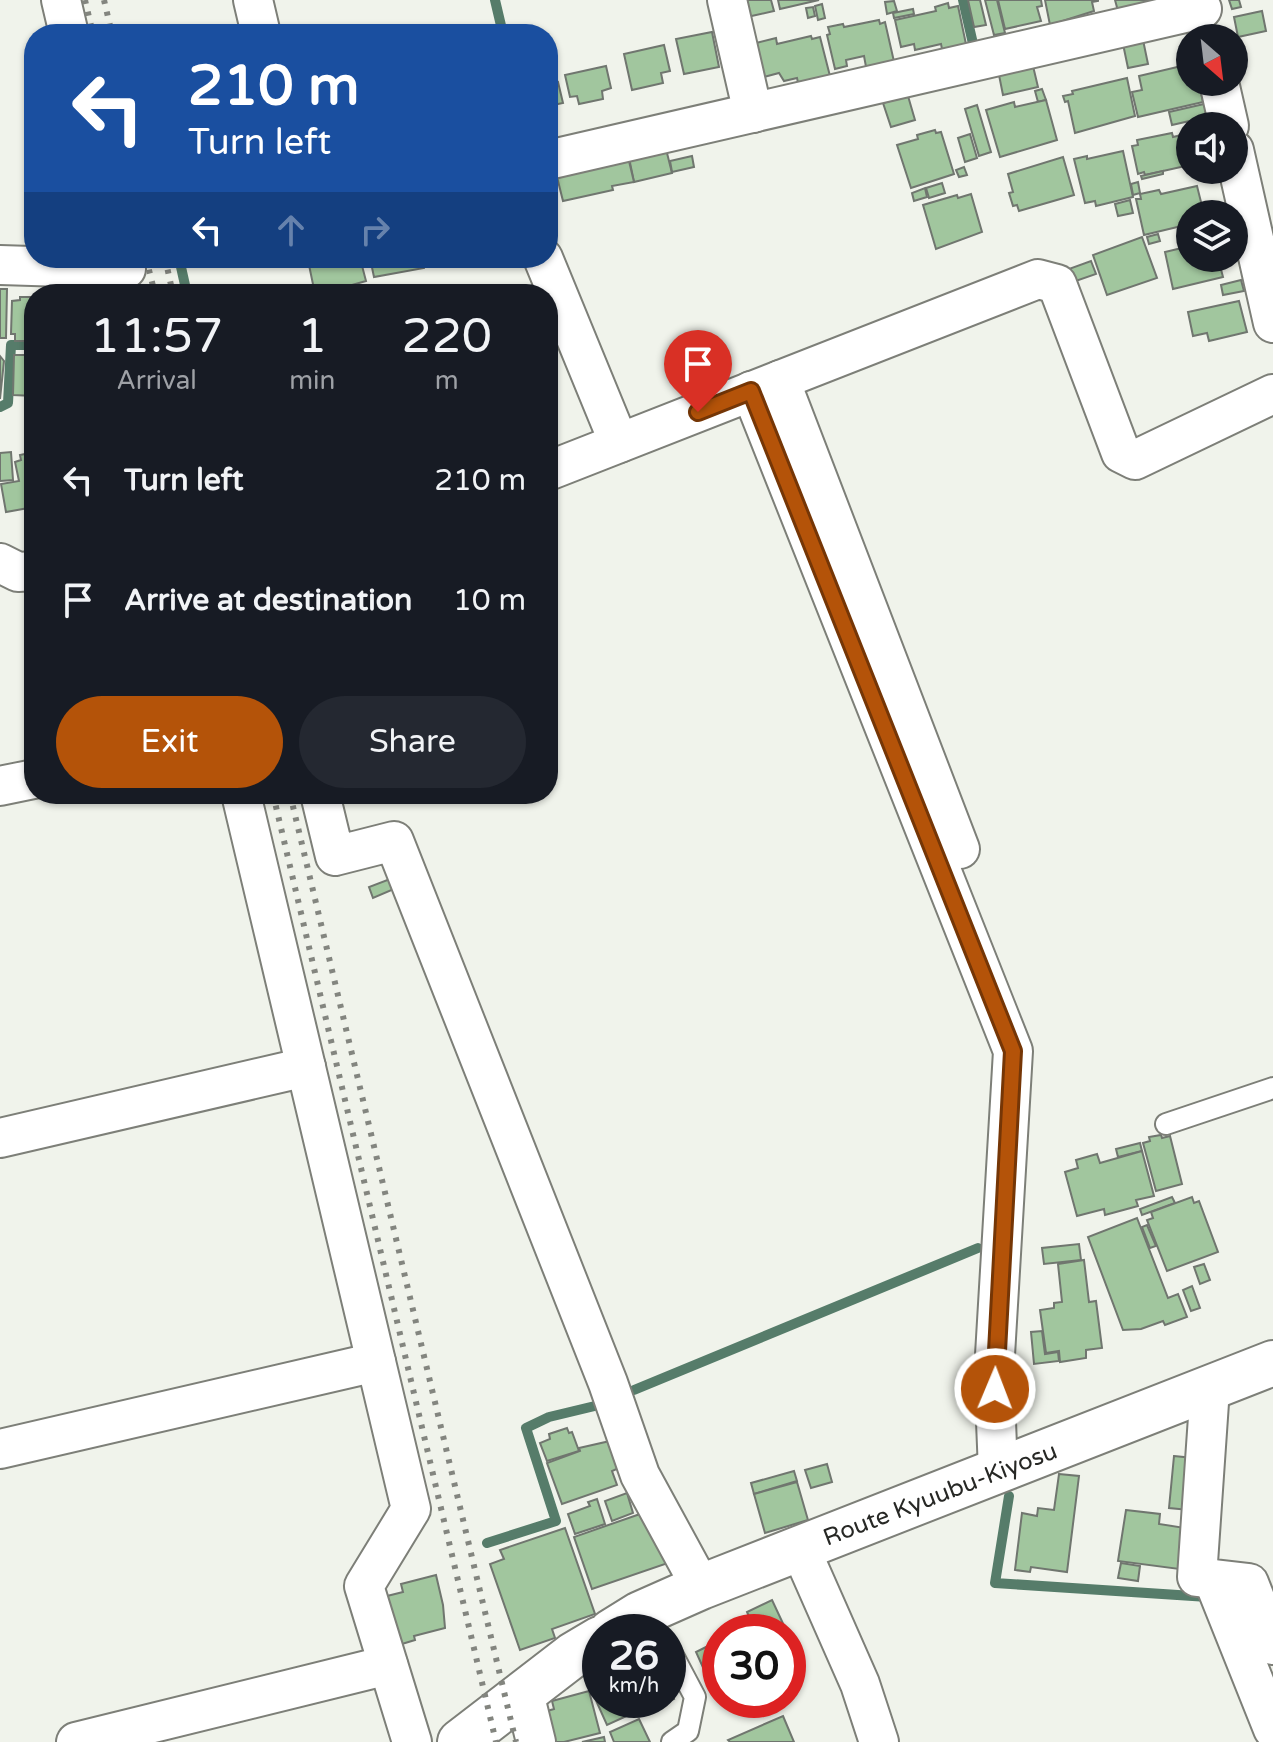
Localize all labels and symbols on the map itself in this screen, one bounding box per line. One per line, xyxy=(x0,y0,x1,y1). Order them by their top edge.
north arrow xyxy=(1176,24,1248,96)
pin xyxy=(664,330,732,412)
position arrow xyxy=(953,1347,1037,1431)
street label: Route Kyuubu-Kiyosu xyxy=(819,1436,1061,1553)
speed limit sign: 30 xyxy=(702,1614,806,1718)

